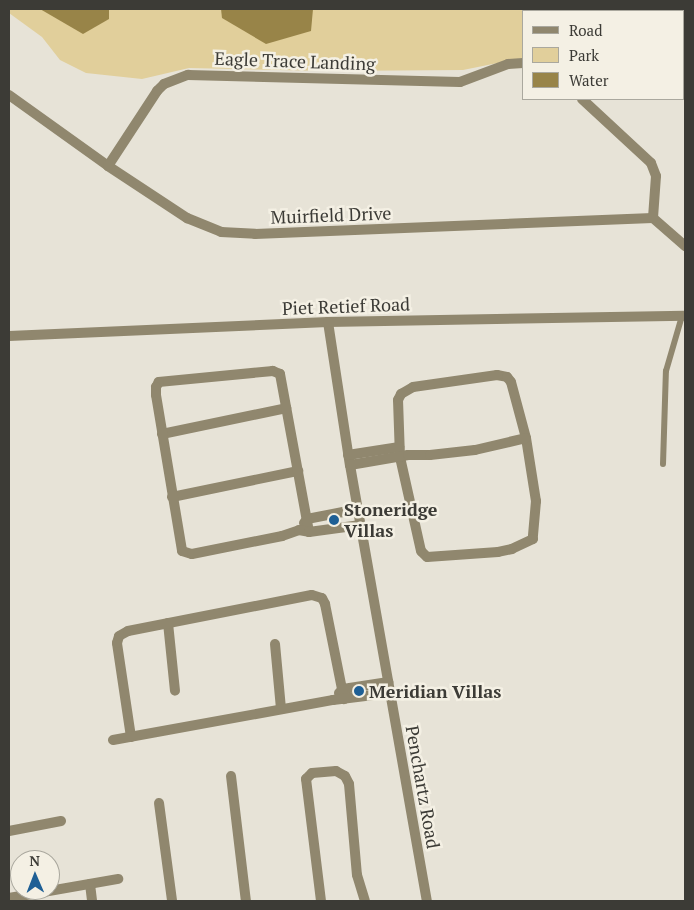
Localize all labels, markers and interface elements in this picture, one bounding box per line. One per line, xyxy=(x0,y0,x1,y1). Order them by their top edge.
legend xyxy=(522,10,684,100)
text: Road xyxy=(569,20,602,40)
text: Park xyxy=(569,45,599,65)
street label: Eagle Trace Landing xyxy=(214,47,376,75)
text: Water xyxy=(569,70,608,90)
street label: Muirfield Drive xyxy=(270,202,392,228)
street label: Piet Retief Road xyxy=(282,293,410,319)
place label: Stoneridge Villas xyxy=(344,499,438,542)
marker: Stoneridge Villas xyxy=(328,514,340,526)
place label: Meridian Villas xyxy=(369,680,502,702)
marker: Meridian Villas xyxy=(353,685,365,697)
street label: Penchartz Road xyxy=(402,724,444,850)
north arrow xyxy=(10,850,60,900)
text: N xyxy=(29,851,40,870)

